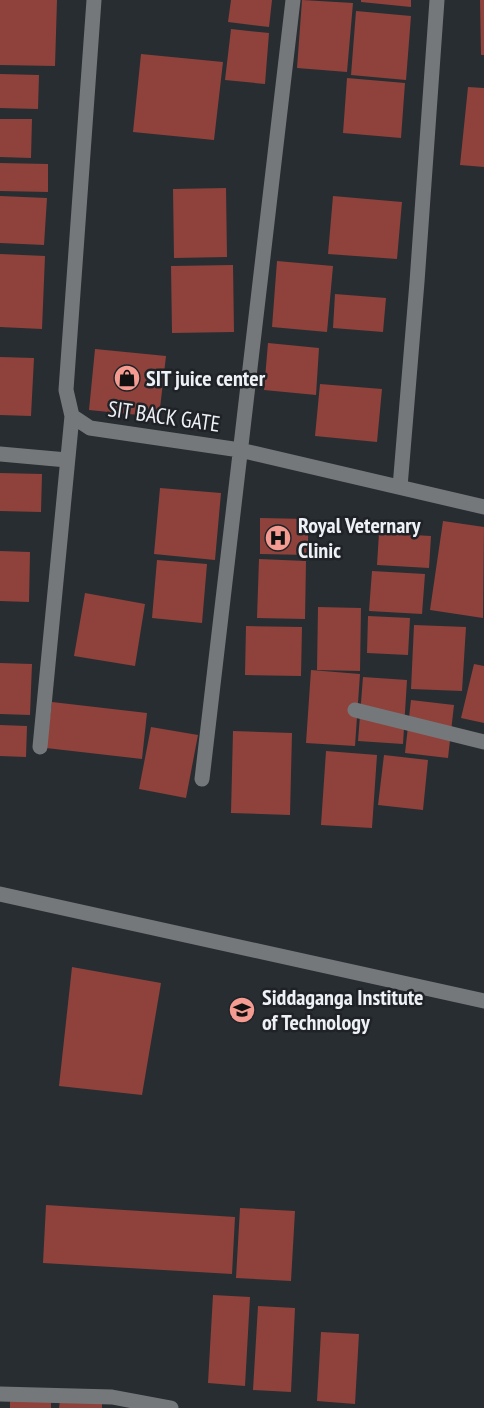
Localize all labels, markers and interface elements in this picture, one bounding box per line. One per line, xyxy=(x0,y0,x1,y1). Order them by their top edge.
shop icon: SIT juice center xyxy=(112,363,142,393)
place label: SIT juice center xyxy=(146,364,266,392)
street label: SIT BACK GATE xyxy=(106,394,222,438)
place label: Royal Veternary Clinic xyxy=(298,511,422,564)
hospital icon: Royal Veternary Clinic xyxy=(263,523,293,553)
place label: Siddaganga Institute of Technology xyxy=(262,983,424,1036)
school or university icon: Siddaganga Institute of Technology xyxy=(227,995,257,1025)

